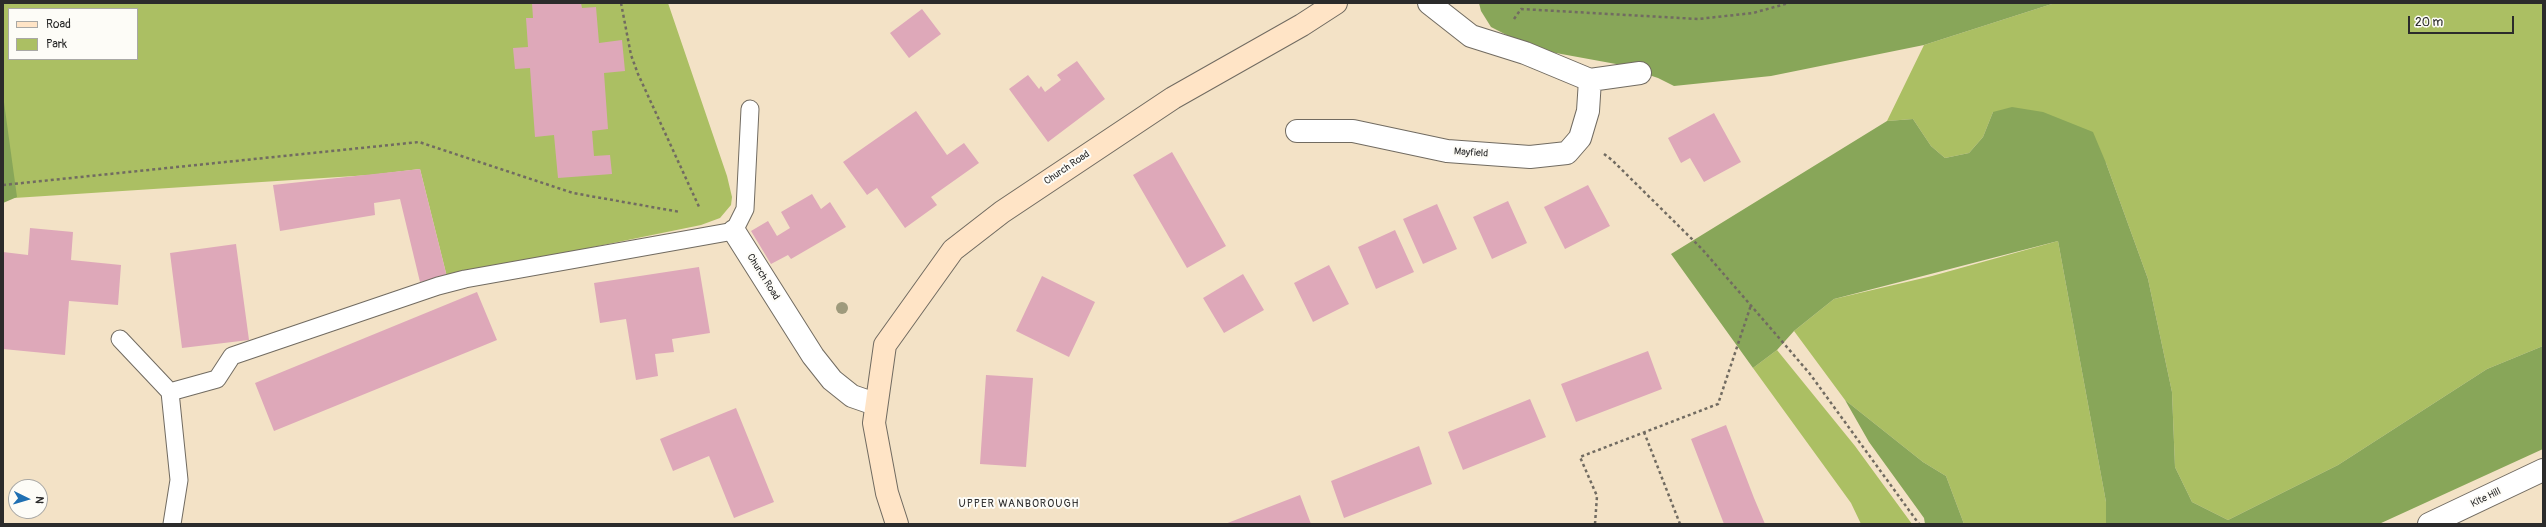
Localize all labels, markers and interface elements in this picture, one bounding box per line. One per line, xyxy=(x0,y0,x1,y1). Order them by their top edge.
legend xyxy=(8,8,138,60)
scale bar xyxy=(2410,8,2516,34)
text: 20 m xyxy=(2415,15,2443,30)
text: Road xyxy=(46,17,71,32)
text: Park xyxy=(46,37,67,52)
street label: Mayfield xyxy=(1454,146,1488,160)
street label: Church Road xyxy=(1042,148,1092,188)
street label: Church Road xyxy=(744,252,782,302)
north arrow xyxy=(8,479,48,519)
street label: Kite Hill xyxy=(2469,486,2503,510)
text: N xyxy=(33,496,46,504)
district label: UPPER WANBOROUGH xyxy=(958,497,1080,511)

